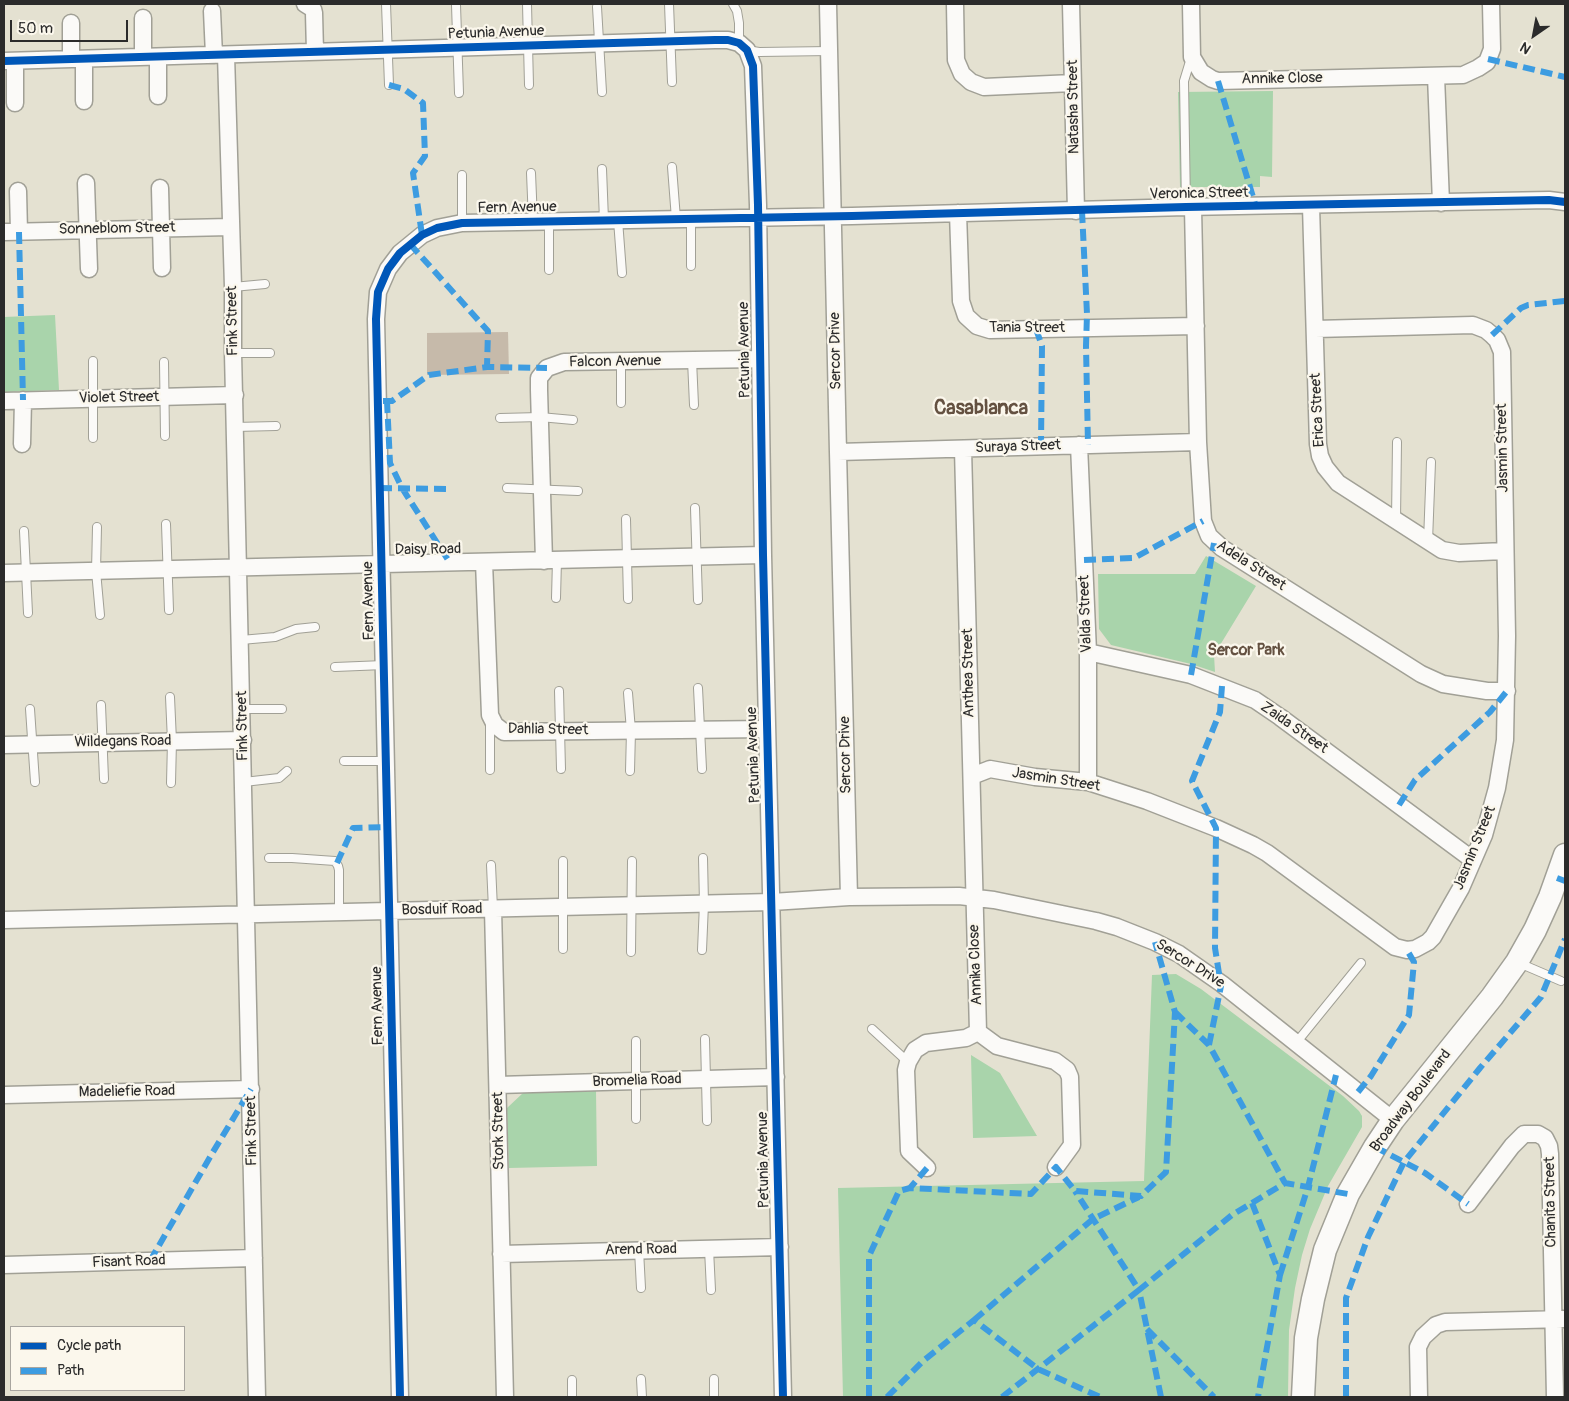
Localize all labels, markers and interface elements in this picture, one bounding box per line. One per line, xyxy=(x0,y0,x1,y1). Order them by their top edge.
scale bar xyxy=(12,10,130,42)
north arrow xyxy=(1509,10,1559,60)
text: 50 m xyxy=(18,19,53,38)
street label: Petunia Avenue xyxy=(447,22,545,44)
text: N xyxy=(1517,38,1534,58)
street label: Natasha Street xyxy=(1064,60,1084,154)
street label: Annike Close xyxy=(1241,69,1323,89)
street label: Veronica Street xyxy=(1149,184,1249,204)
street label: Fern Avenue xyxy=(477,198,557,218)
street label: Sonneblom Street xyxy=(58,219,176,239)
street label: Fink Street xyxy=(223,286,243,356)
street label: Petunia Avenue xyxy=(735,301,755,399)
street label: Sercor Drive xyxy=(826,312,846,390)
street label: Tania Street xyxy=(989,319,1065,337)
street label: Falcon Avenue xyxy=(569,352,661,372)
street label: Erica Street xyxy=(1307,372,1329,448)
street label: Violet Street xyxy=(79,388,159,408)
district label: Casablanca xyxy=(934,397,1028,421)
street label: Jasmin Street xyxy=(1493,403,1513,493)
street label: Suraya Street xyxy=(975,437,1061,457)
street label: Adela Street xyxy=(1213,537,1289,595)
street label: Daisy Road xyxy=(395,540,461,560)
street label: Fern Avenue xyxy=(359,561,379,641)
street label: Valda Street xyxy=(1076,575,1096,653)
street label: Anthea Street xyxy=(959,628,979,718)
district label: Sercor Park xyxy=(1208,641,1284,661)
street label: Fink Street xyxy=(233,691,253,761)
street label: Zaida Street xyxy=(1257,698,1331,758)
street label: Petunia Avenue xyxy=(743,706,765,804)
street label: Sercor Drive xyxy=(836,716,856,794)
street label: Dahlia Street xyxy=(508,720,588,740)
street label: Wildegans Road xyxy=(74,732,172,752)
street label: Jasmin Street xyxy=(1011,764,1101,796)
street label: Jasmin Street xyxy=(1450,803,1500,893)
street label: Bosduif Road xyxy=(401,900,483,920)
street label: Annika Close xyxy=(966,924,986,1006)
street label: Sercor Drive xyxy=(1152,936,1228,992)
street label: Fern Avenue xyxy=(368,966,388,1046)
street label: Broadway Boulevard xyxy=(1367,1046,1455,1156)
street label: Bromelia Road xyxy=(592,1070,682,1092)
street label: Madeliefie Road xyxy=(78,1082,176,1102)
street label: Stork Street xyxy=(489,1092,509,1170)
street label: Fink Street xyxy=(242,1096,262,1166)
street label: Petunia Avenue xyxy=(754,1111,774,1209)
street label: Chanita Street xyxy=(1541,1156,1561,1248)
street label: Arend Road xyxy=(605,1240,677,1260)
street label: Fisant Road xyxy=(92,1252,166,1272)
legend xyxy=(10,1326,185,1391)
text: Cycle path xyxy=(57,1336,121,1355)
text: Path xyxy=(57,1361,84,1380)

